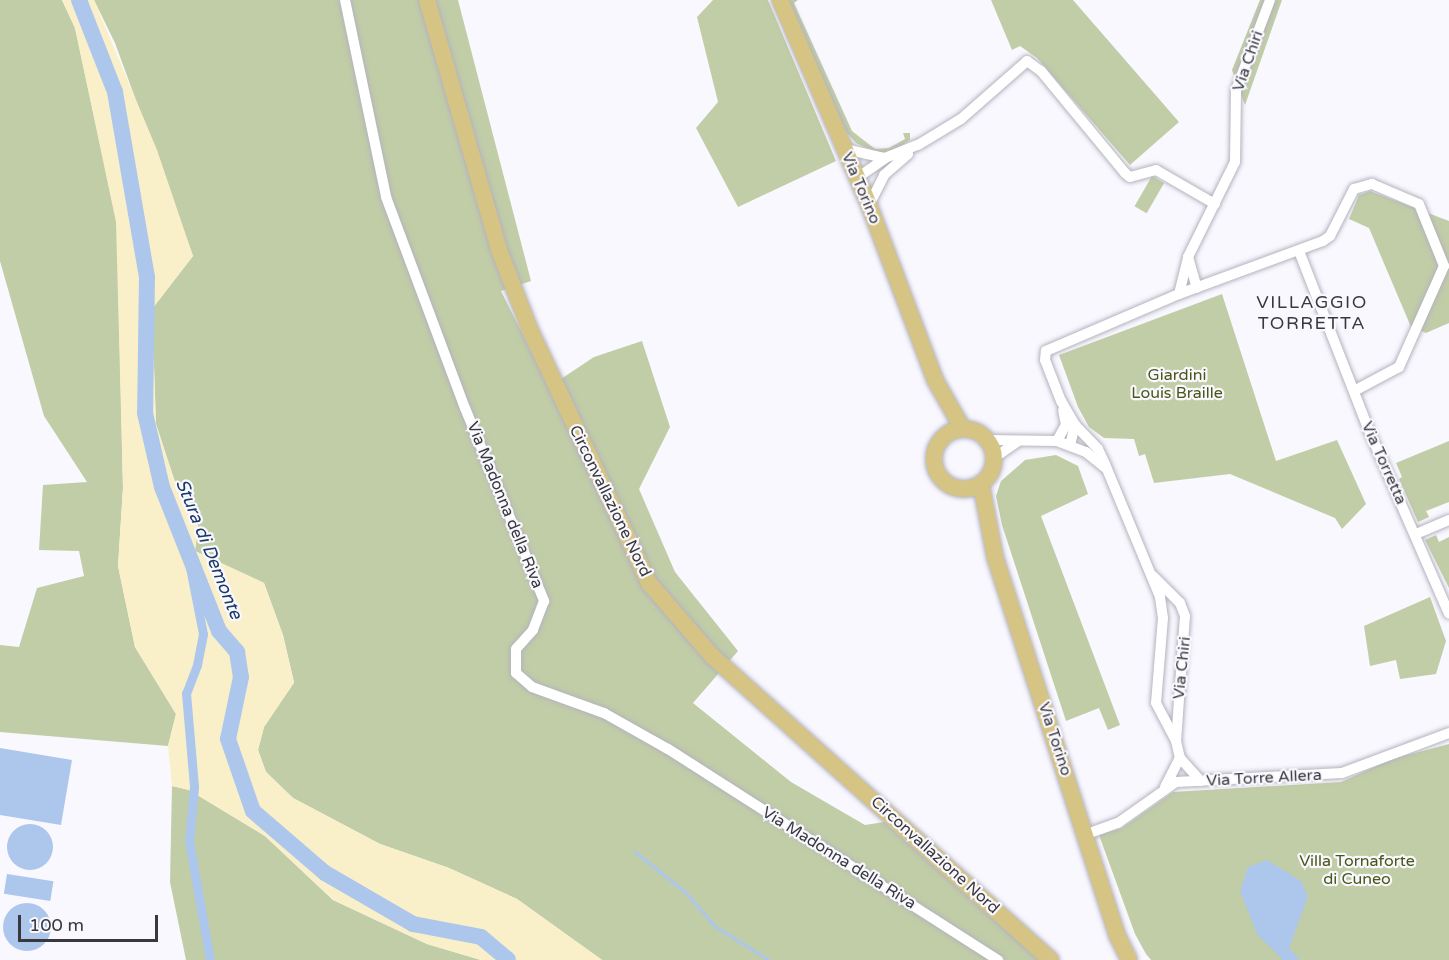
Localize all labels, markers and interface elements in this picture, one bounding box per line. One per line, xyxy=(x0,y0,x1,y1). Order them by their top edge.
street label: Via Chiri xyxy=(1229,28,1267,94)
street label: Via Torino xyxy=(837,149,885,227)
district label: VILLAGGIO TORRETTA xyxy=(1256,292,1368,334)
park label: Giardini Louis Braille xyxy=(1131,365,1223,403)
street label: Via Madonna della Riva xyxy=(463,419,547,591)
street label: Via Torretta xyxy=(1357,419,1411,507)
street label: Circonvallazione Nord xyxy=(565,422,655,580)
water label: Stura di Demonte xyxy=(171,476,247,622)
street label: Via Chiri xyxy=(1169,636,1195,700)
street label: Via Torino xyxy=(1034,700,1076,778)
street label: Via Torre Allera xyxy=(1206,765,1322,791)
street label: Circonvallazione Nord xyxy=(867,792,1003,918)
street label: Via Madonna della Riva xyxy=(758,803,920,913)
park label: Villa Tornaforte di Cuneo xyxy=(1299,851,1415,889)
scale bar xyxy=(21,903,160,941)
text: 100 m xyxy=(29,914,84,936)

